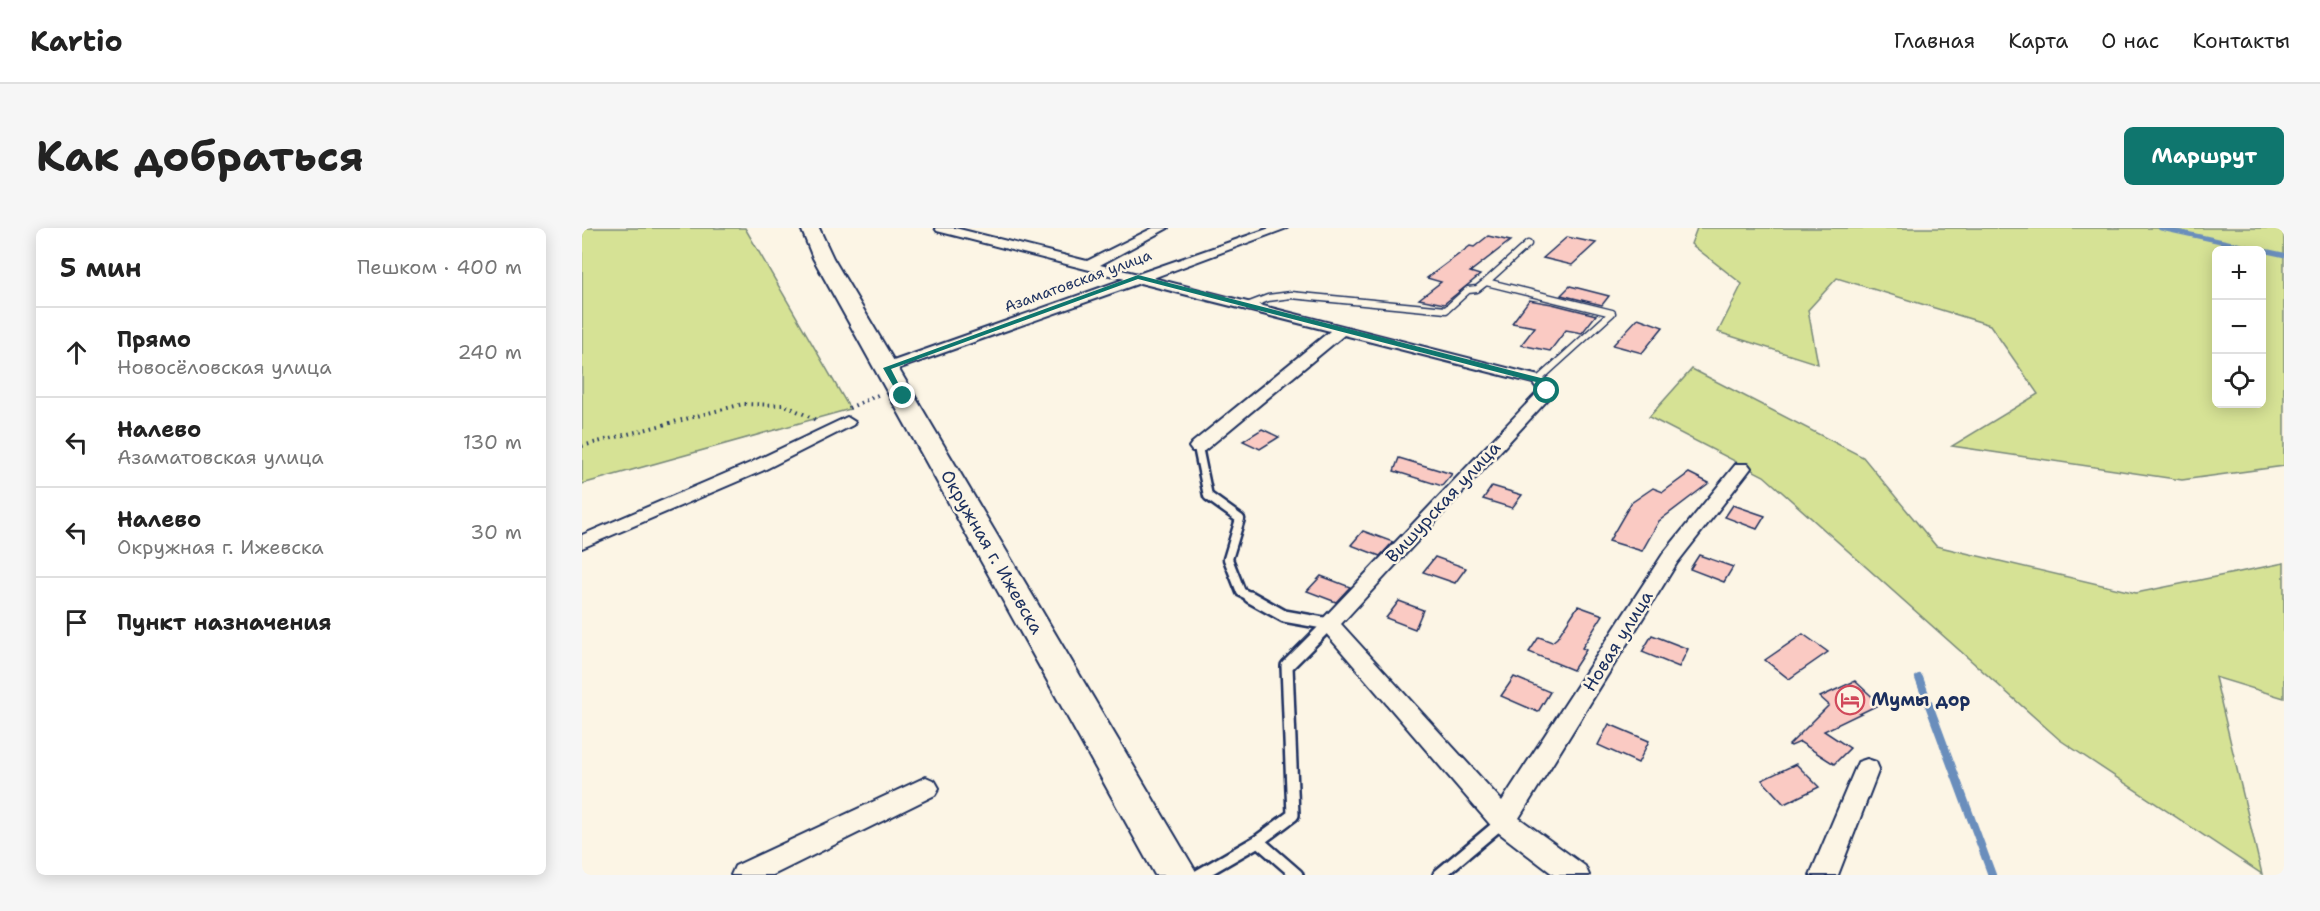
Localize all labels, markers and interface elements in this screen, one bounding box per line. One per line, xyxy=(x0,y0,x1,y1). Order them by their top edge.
text: Kartio xyxy=(30,22,123,60)
text: Главная xyxy=(1894,27,1975,55)
text: Карта xyxy=(2008,27,2068,55)
text: О нас xyxy=(2101,27,2159,55)
text: Контакты xyxy=(2192,27,2290,55)
button: Маршрут xyxy=(2124,127,2284,185)
text: Как добраться xyxy=(36,128,364,184)
street label: Азаматовская улица xyxy=(1002,245,1155,317)
map controls xyxy=(2212,246,2266,408)
button: + xyxy=(2212,246,2266,300)
text: 5 мин xyxy=(60,250,141,285)
text: Пешком · 400 m xyxy=(357,254,522,280)
button: − xyxy=(2212,300,2266,354)
text: Прямо xyxy=(117,325,191,354)
icon: ahead xyxy=(60,336,93,369)
text: 240 m xyxy=(457,339,522,365)
text: Новосёловская улица xyxy=(117,354,332,380)
button: locate xyxy=(2212,354,2266,408)
route start xyxy=(1533,377,1559,403)
route end xyxy=(889,382,915,408)
text: Налево xyxy=(117,415,201,444)
icon: left xyxy=(60,426,93,459)
text: 130 m xyxy=(463,429,522,455)
street label: Вишурская улица xyxy=(1380,436,1506,568)
text: Азаматовская улица xyxy=(117,444,324,470)
street label: Окружная г. Ижевска xyxy=(935,465,1049,639)
text: Налево xyxy=(117,505,201,534)
icon: left xyxy=(60,516,93,549)
text: 30 m xyxy=(470,519,522,545)
text: Окружная г. Ижевска xyxy=(117,534,324,560)
street label: Новая улица xyxy=(1577,586,1659,696)
icon: arrive xyxy=(60,606,93,639)
text: Пункт назначения xyxy=(117,608,331,637)
hotel icon: Мумы дор xyxy=(1834,684,1866,716)
place label: Мумы дор xyxy=(1871,688,1971,712)

